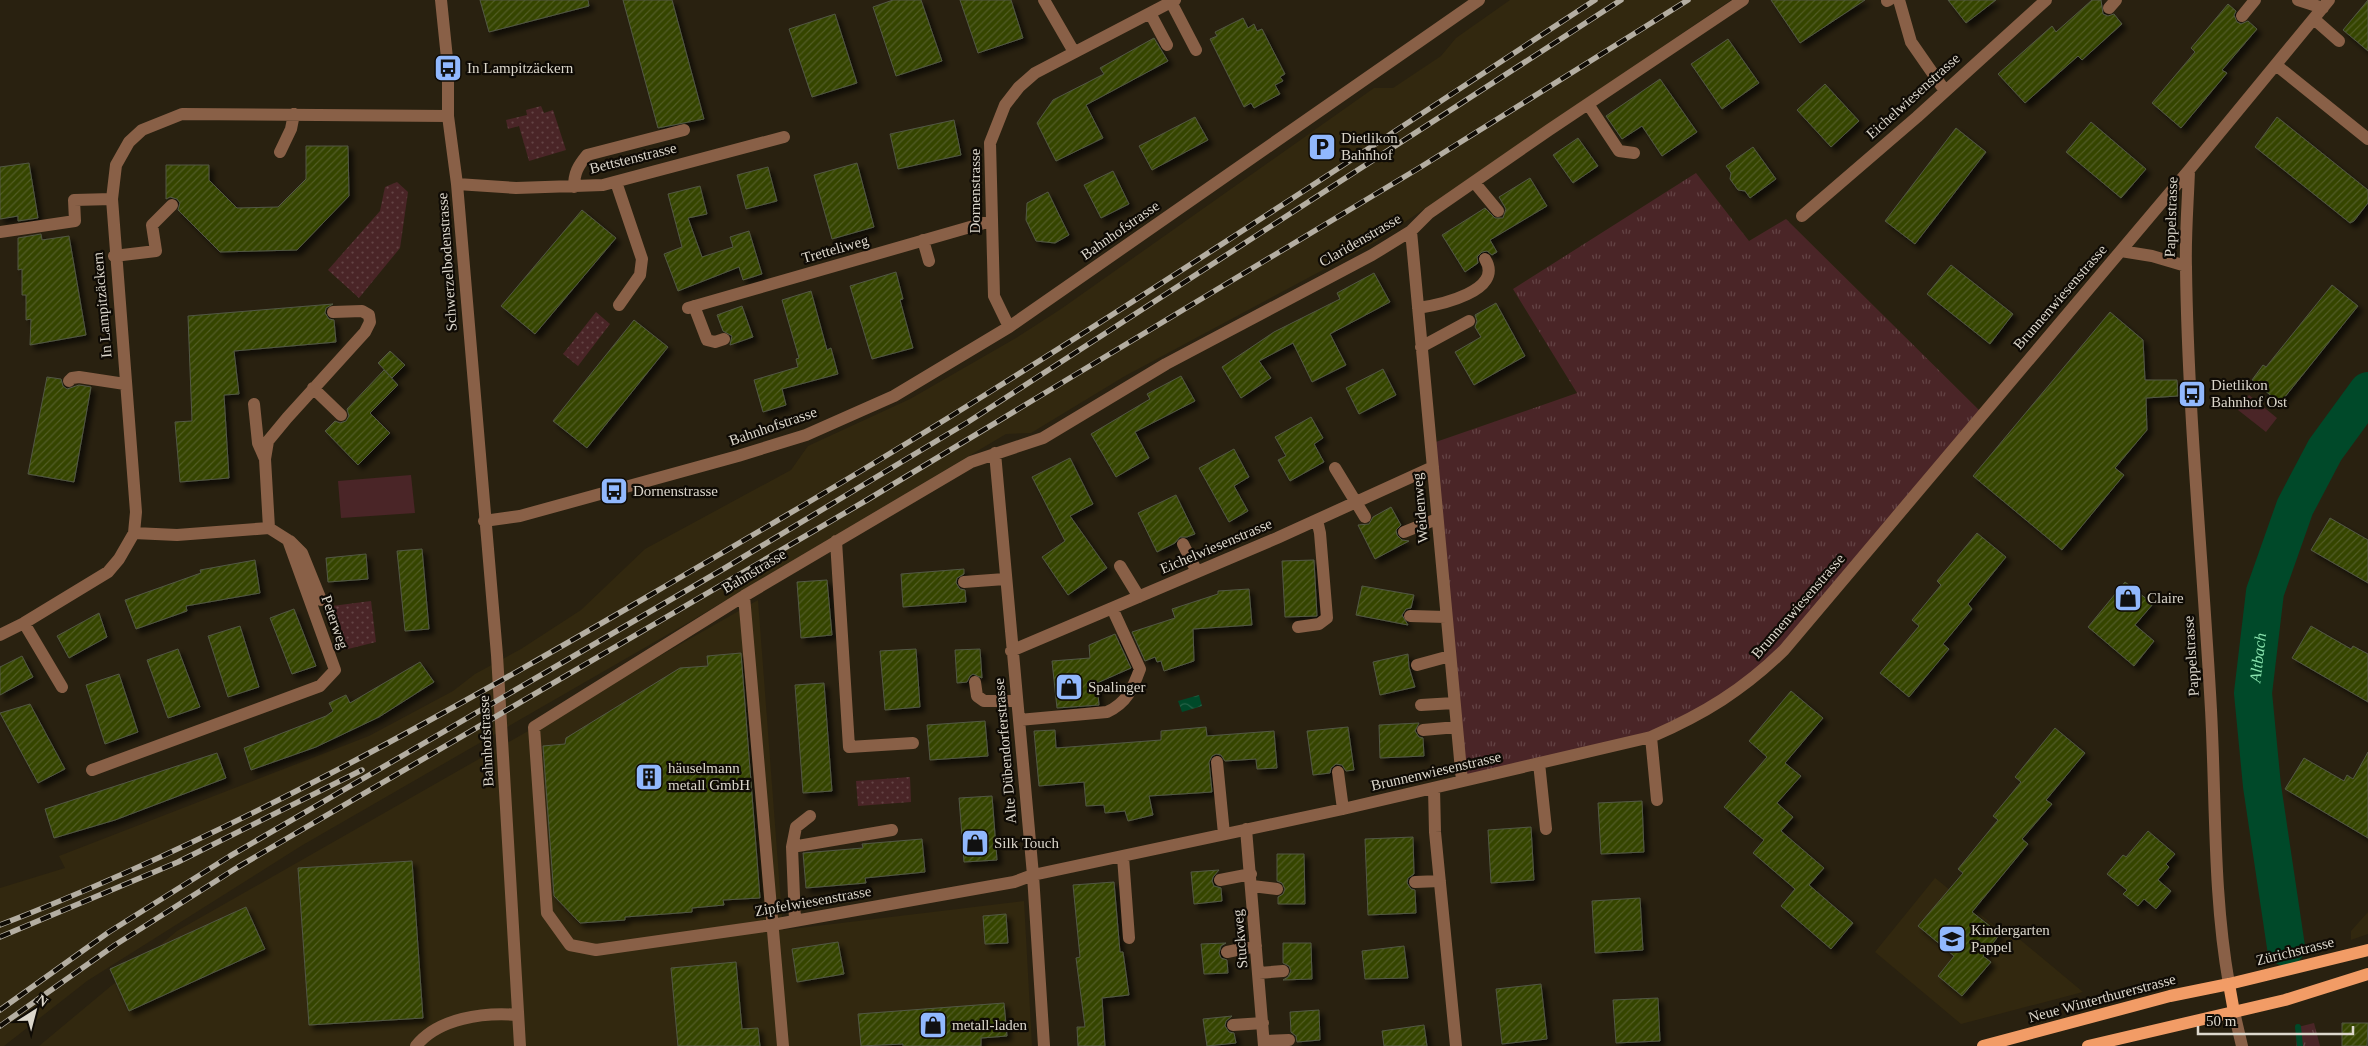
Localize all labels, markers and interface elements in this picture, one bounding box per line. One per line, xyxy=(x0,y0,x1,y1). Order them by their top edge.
street label: Eichelwiesenstrasse xyxy=(1863,50,1963,142)
bus stop icon: In Lampitzäckern xyxy=(433,53,463,83)
place label: In Lampitzäckern xyxy=(467,60,574,76)
place label: Dietlikon Bahnhof xyxy=(1341,130,1398,163)
parking icon: Dietlikon Bahnhof xyxy=(1307,132,1337,162)
street label: Bettstenstrasse xyxy=(588,139,679,177)
street label: Dornenstrasse xyxy=(967,148,983,233)
street label: Pappelstrasse xyxy=(2162,176,2180,258)
street label: Schwerzelbodenstrasse xyxy=(434,192,460,332)
street label: Bahnhofstrasse xyxy=(1078,197,1162,263)
street label: Claridenstrasse xyxy=(1316,210,1404,270)
street label: Tretteliweg xyxy=(800,232,871,266)
street label: Brunnenwiesenstrasse xyxy=(2010,241,2110,353)
street label: In Lampitzäckern xyxy=(89,251,115,359)
place label: Dietlikon Bahnhof Ost xyxy=(2211,377,2288,410)
bus stop icon: Dietlikon Bahnhof Ost xyxy=(2177,379,2207,409)
street label: Bahnhofstrasse xyxy=(727,403,819,448)
street label: Weidenweg xyxy=(1409,472,1431,544)
bus stop icon: Dornenstrasse xyxy=(599,476,629,506)
place label: Dornenstrasse xyxy=(633,483,718,499)
street label: Eichelwiesenstrasse xyxy=(1158,515,1275,577)
street label: Bahnstrasse xyxy=(719,546,789,596)
street label: Brunnenwiesenstrasse xyxy=(1748,550,1848,662)
shop icon: Claire xyxy=(2113,583,2143,613)
place label: Claire xyxy=(2147,590,2184,606)
street label: Peterweg xyxy=(318,593,352,651)
street label: Pappelstrasse xyxy=(2180,615,2202,697)
water label: Altbach xyxy=(2246,632,2269,684)
shop icon: Spalinger xyxy=(1054,672,1084,702)
street label: Alte Dübendorferstrasse xyxy=(991,677,1019,825)
place label: Spalinger xyxy=(1088,679,1146,695)
street label: Bahnhofstrasse xyxy=(476,694,496,787)
street label: Brunnenwiesenstrasse xyxy=(1369,748,1503,794)
place label: häuselmann metall GmbH xyxy=(668,760,750,793)
building icon: häuselmann metall GmbH xyxy=(634,762,664,792)
shop icon: Silk Touch xyxy=(960,828,990,858)
place label: Silk Touch xyxy=(994,835,1059,851)
street label: Zipfelwiesenstrasse xyxy=(753,883,873,919)
street label: Stuckweg xyxy=(1229,908,1251,969)
place label: Kindergarten Pappel xyxy=(1971,922,2050,955)
school or university icon: Kindergarten Pappel xyxy=(1937,924,1967,954)
street label: Zürichstrasse xyxy=(2254,933,2336,968)
street label: Neue Winterthurerstrasse xyxy=(2027,971,2178,1025)
north arrow xyxy=(10,986,60,1036)
text: N xyxy=(34,992,51,1010)
scale bar xyxy=(2198,1004,2353,1036)
shop icon: metall-laden xyxy=(918,1010,948,1040)
text: 50 m xyxy=(2206,1013,2237,1029)
place label: metall-laden xyxy=(952,1017,1027,1033)

